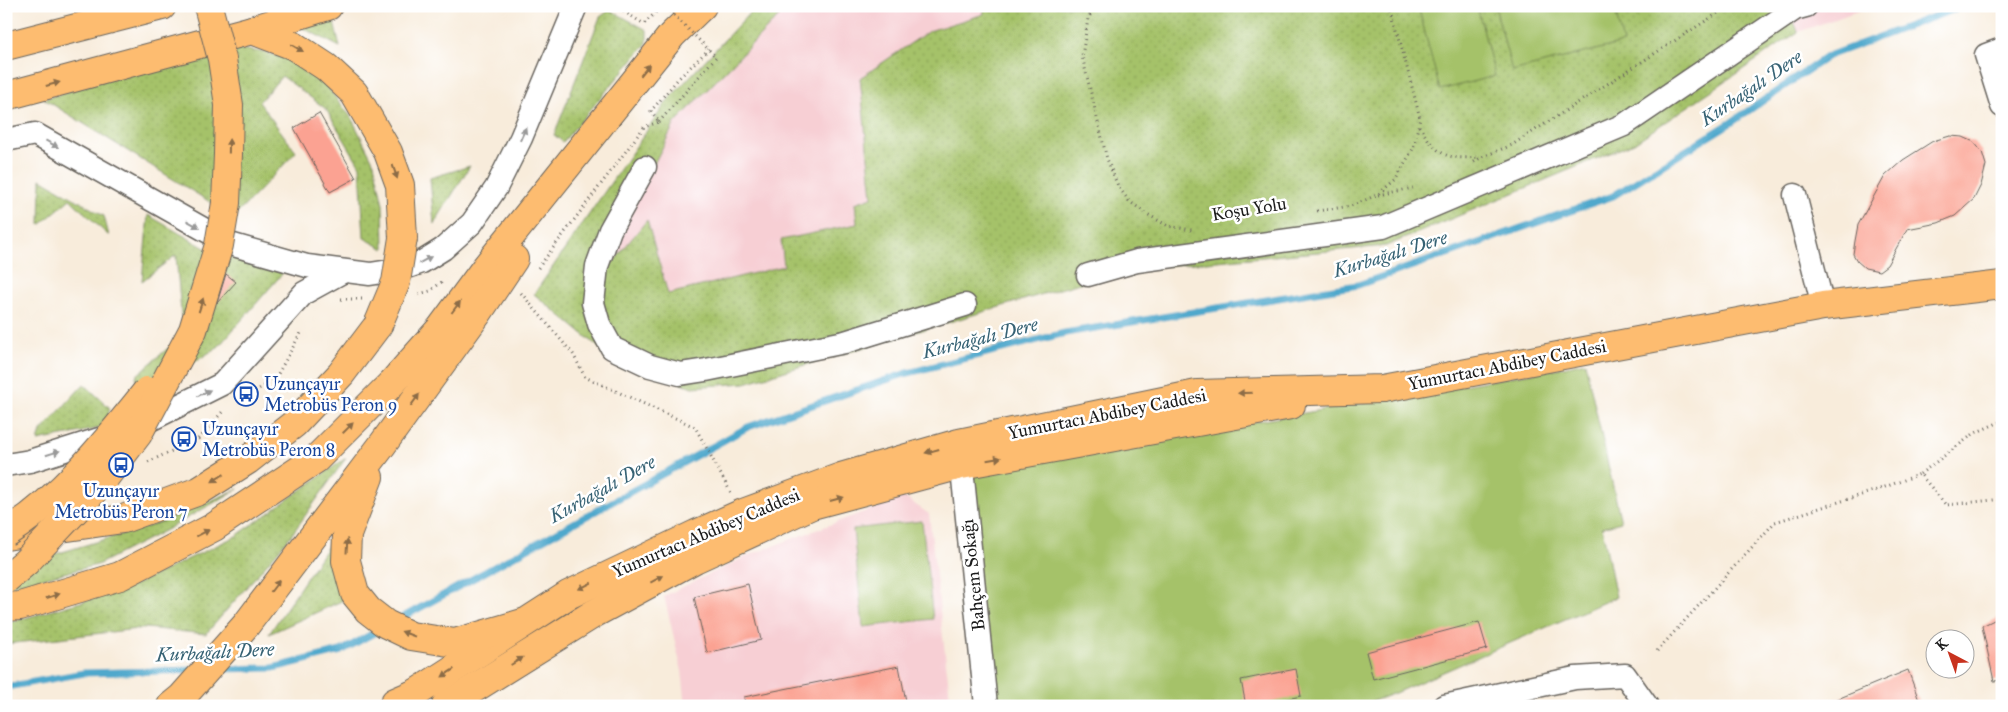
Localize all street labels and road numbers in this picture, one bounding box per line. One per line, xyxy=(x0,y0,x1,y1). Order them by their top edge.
street label: Koşu Yolu xyxy=(1210,192,1288,226)
street label: Yumurtacı Abdibey Caddesi xyxy=(1406,335,1608,395)
street label: Yumurtacı Abdibey Caddesi xyxy=(1006,384,1208,444)
street label: Yumurtacı Abdibey Caddesi xyxy=(609,483,803,583)
street label: Bahçem Sokağı xyxy=(956,518,991,632)

